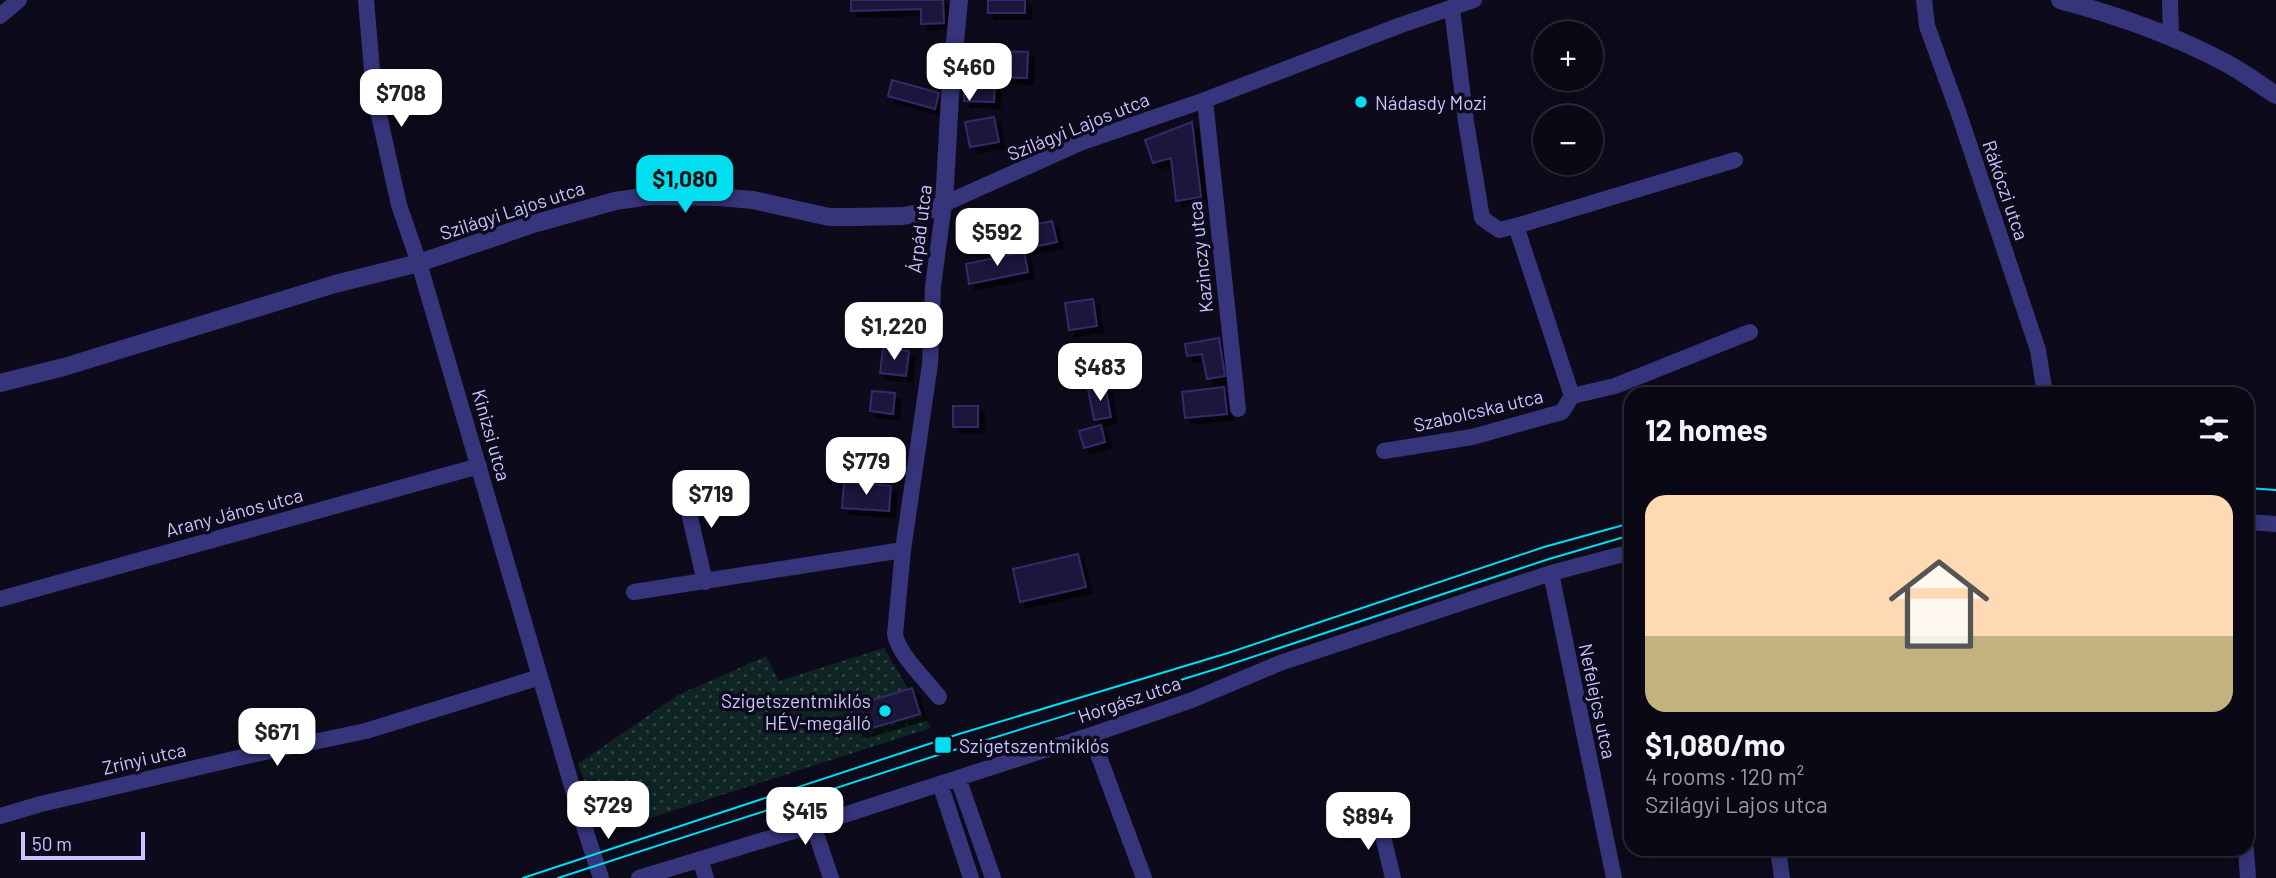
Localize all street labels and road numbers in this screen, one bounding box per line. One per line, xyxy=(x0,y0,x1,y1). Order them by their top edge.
street label: Szilágyi Lajos utca xyxy=(1004,87,1152,165)
street label: Rákóczi utca xyxy=(1978,137,2034,243)
street label: Szilágyi Lajos utca xyxy=(437,176,587,244)
street label: Árpád utca xyxy=(902,183,936,275)
street label: Kazinczy utca xyxy=(1183,200,1217,314)
street label: Szabolcska utca xyxy=(1411,384,1545,436)
street label: Kinizsi utca xyxy=(468,387,516,483)
street label: Arany János utca xyxy=(163,483,305,541)
street label: Nefelejcs utca xyxy=(1575,641,1621,761)
street label: Horgász utca xyxy=(1075,671,1183,727)
street label: Zrínyi utca xyxy=(100,737,188,779)

